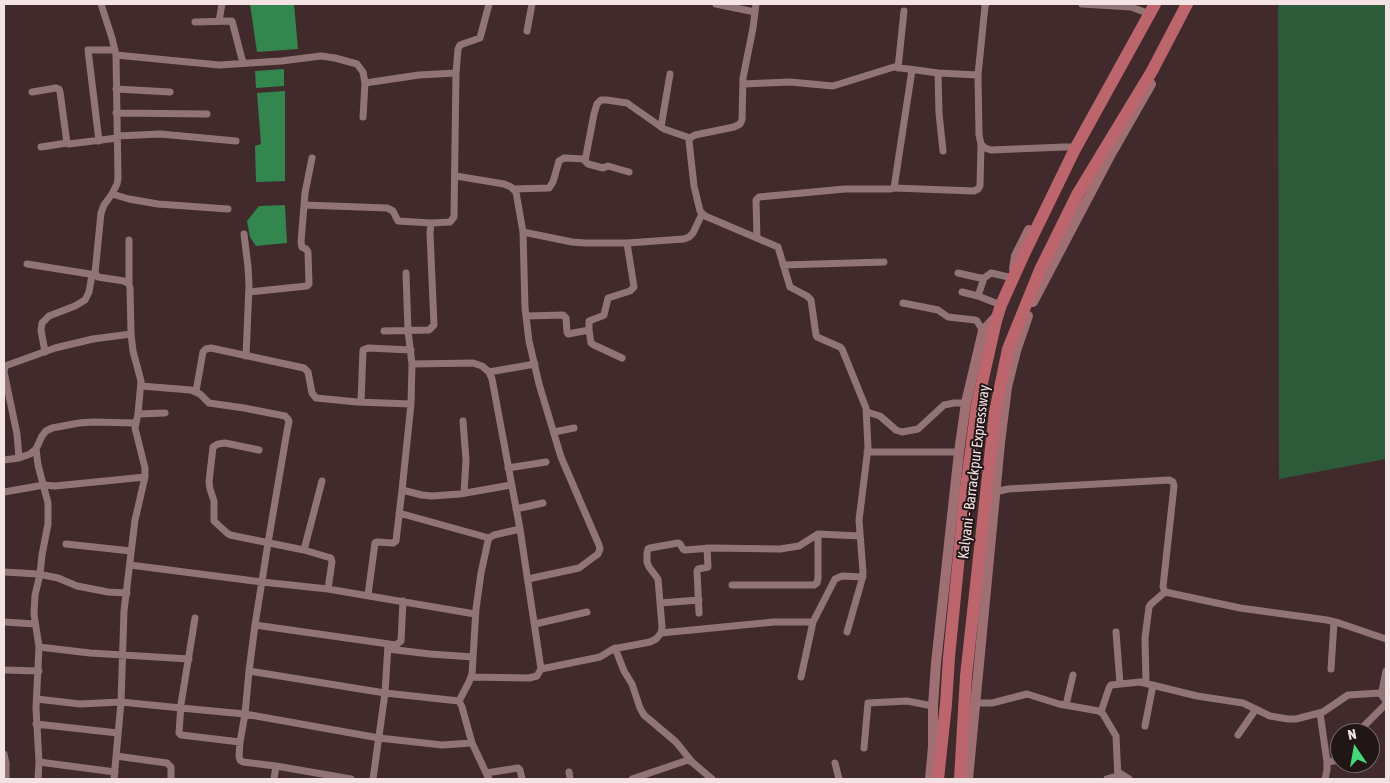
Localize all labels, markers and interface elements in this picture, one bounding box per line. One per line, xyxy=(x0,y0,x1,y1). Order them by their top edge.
street label: Kalyani - Barrackpur Expressway xyxy=(954,384,994,560)
north arrow xyxy=(1330,723,1380,773)
text: N xyxy=(1346,726,1358,743)

